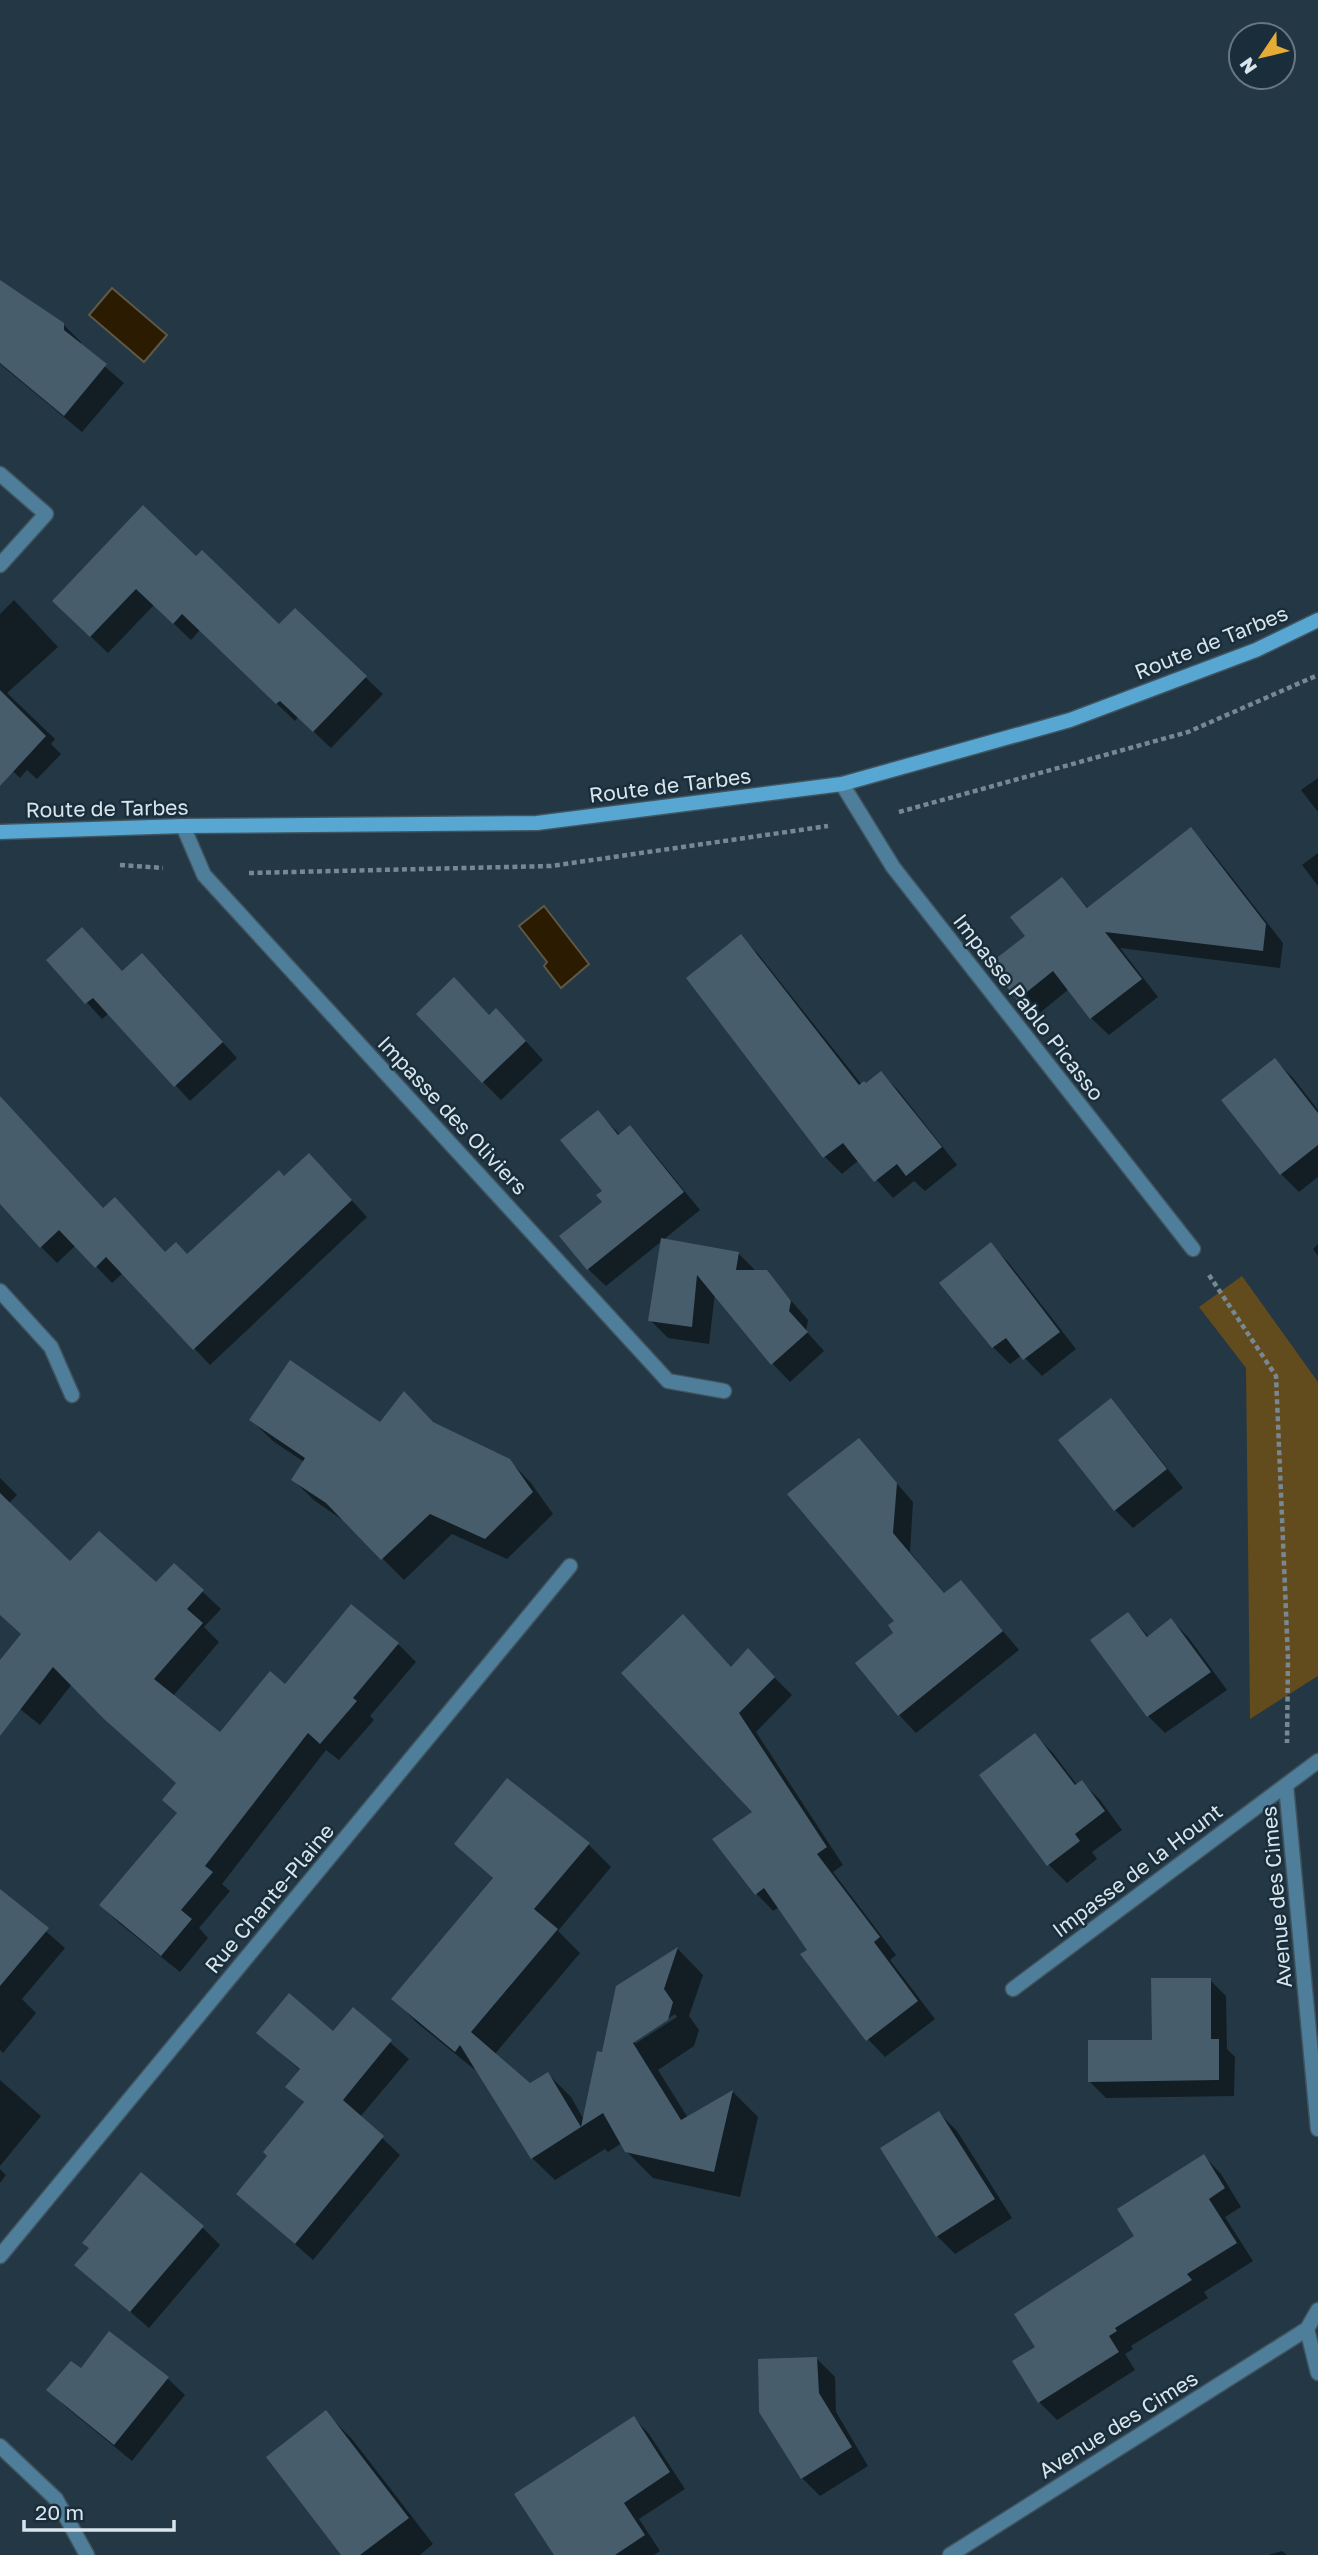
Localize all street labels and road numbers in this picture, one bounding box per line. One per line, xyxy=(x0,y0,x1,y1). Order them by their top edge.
street label: Route de Tarbes xyxy=(1131,599,1291,685)
street label: Route de Tarbes xyxy=(588,762,752,808)
street label: Route de Tarbes xyxy=(25,794,189,822)
street label: Impasse Pablo Picasso xyxy=(948,908,1110,1106)
street label: Impasse des Oliviers xyxy=(373,1030,533,1200)
street label: Impasse de la Hount xyxy=(1047,1798,1227,1942)
street label: Avenue des Cimes xyxy=(1255,1805,1297,1989)
street label: Rue Chante-Plaine xyxy=(199,1818,339,1978)
street label: Avenue des Cimes xyxy=(1034,2365,1202,2483)

